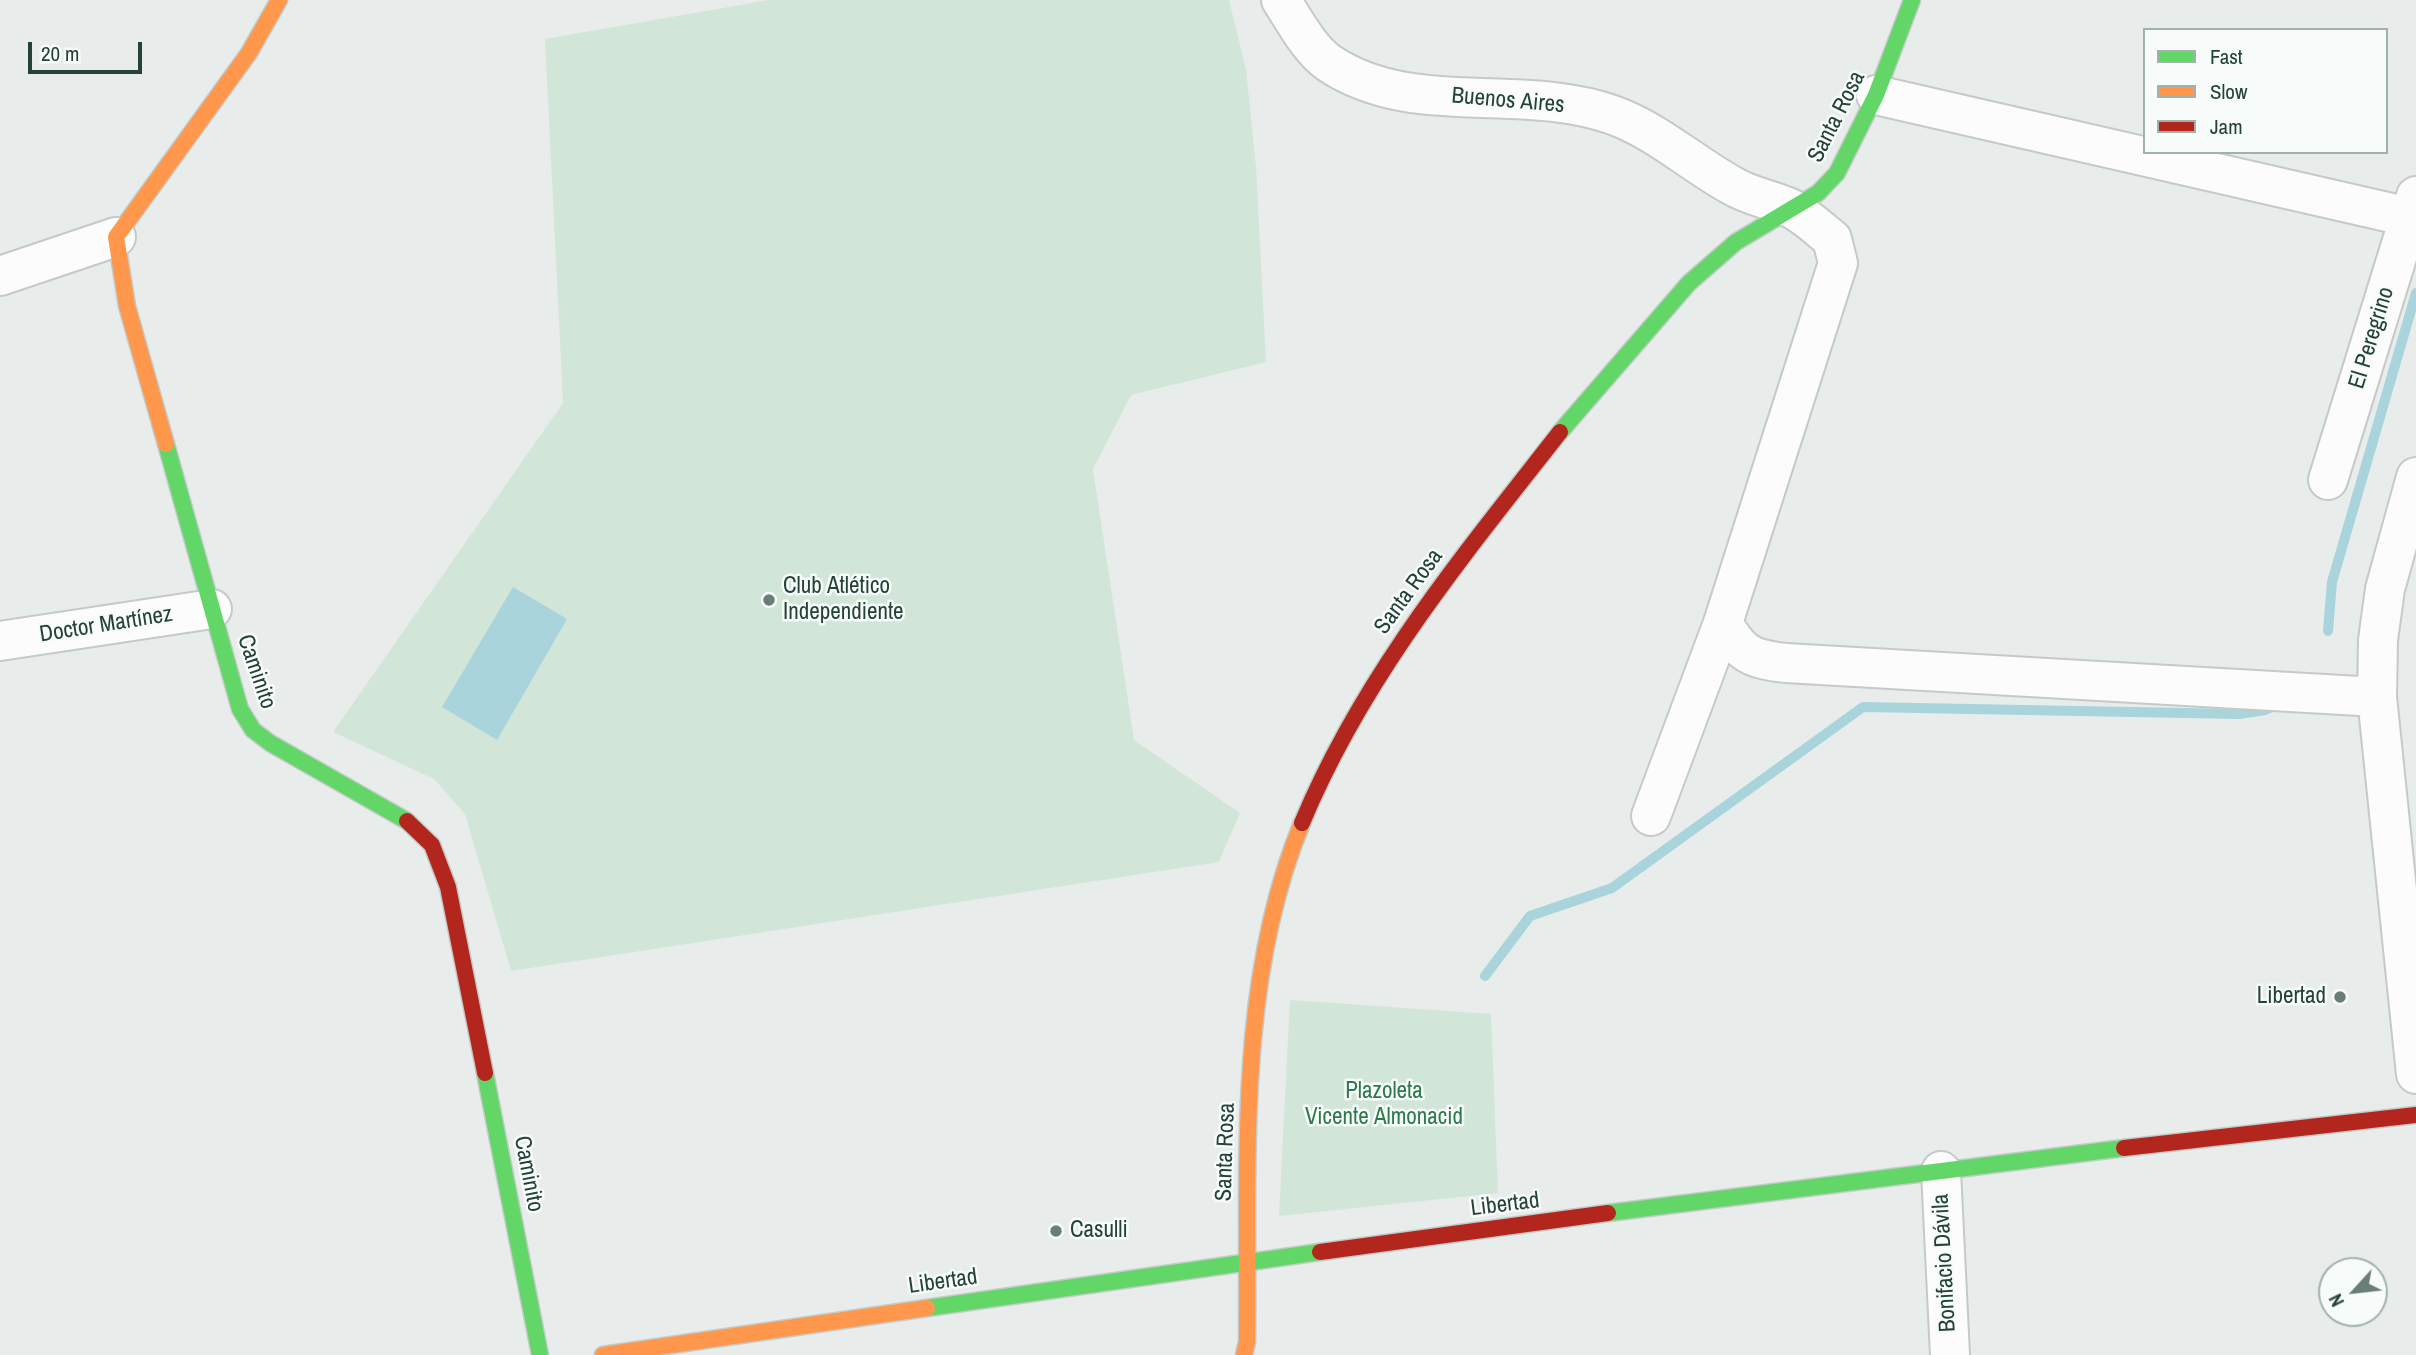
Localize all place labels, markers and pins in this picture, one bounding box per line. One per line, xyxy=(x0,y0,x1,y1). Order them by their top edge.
place label: Club Atlético Independiente xyxy=(783,573,904,627)
marker: Club Atlético Independiente xyxy=(761,592,777,608)
place label: Libertad xyxy=(2257,983,2326,1011)
marker: Libertad xyxy=(2332,989,2348,1005)
place label: Casulli xyxy=(1070,1217,1128,1245)
marker: Casulli xyxy=(1048,1223,1064,1239)

